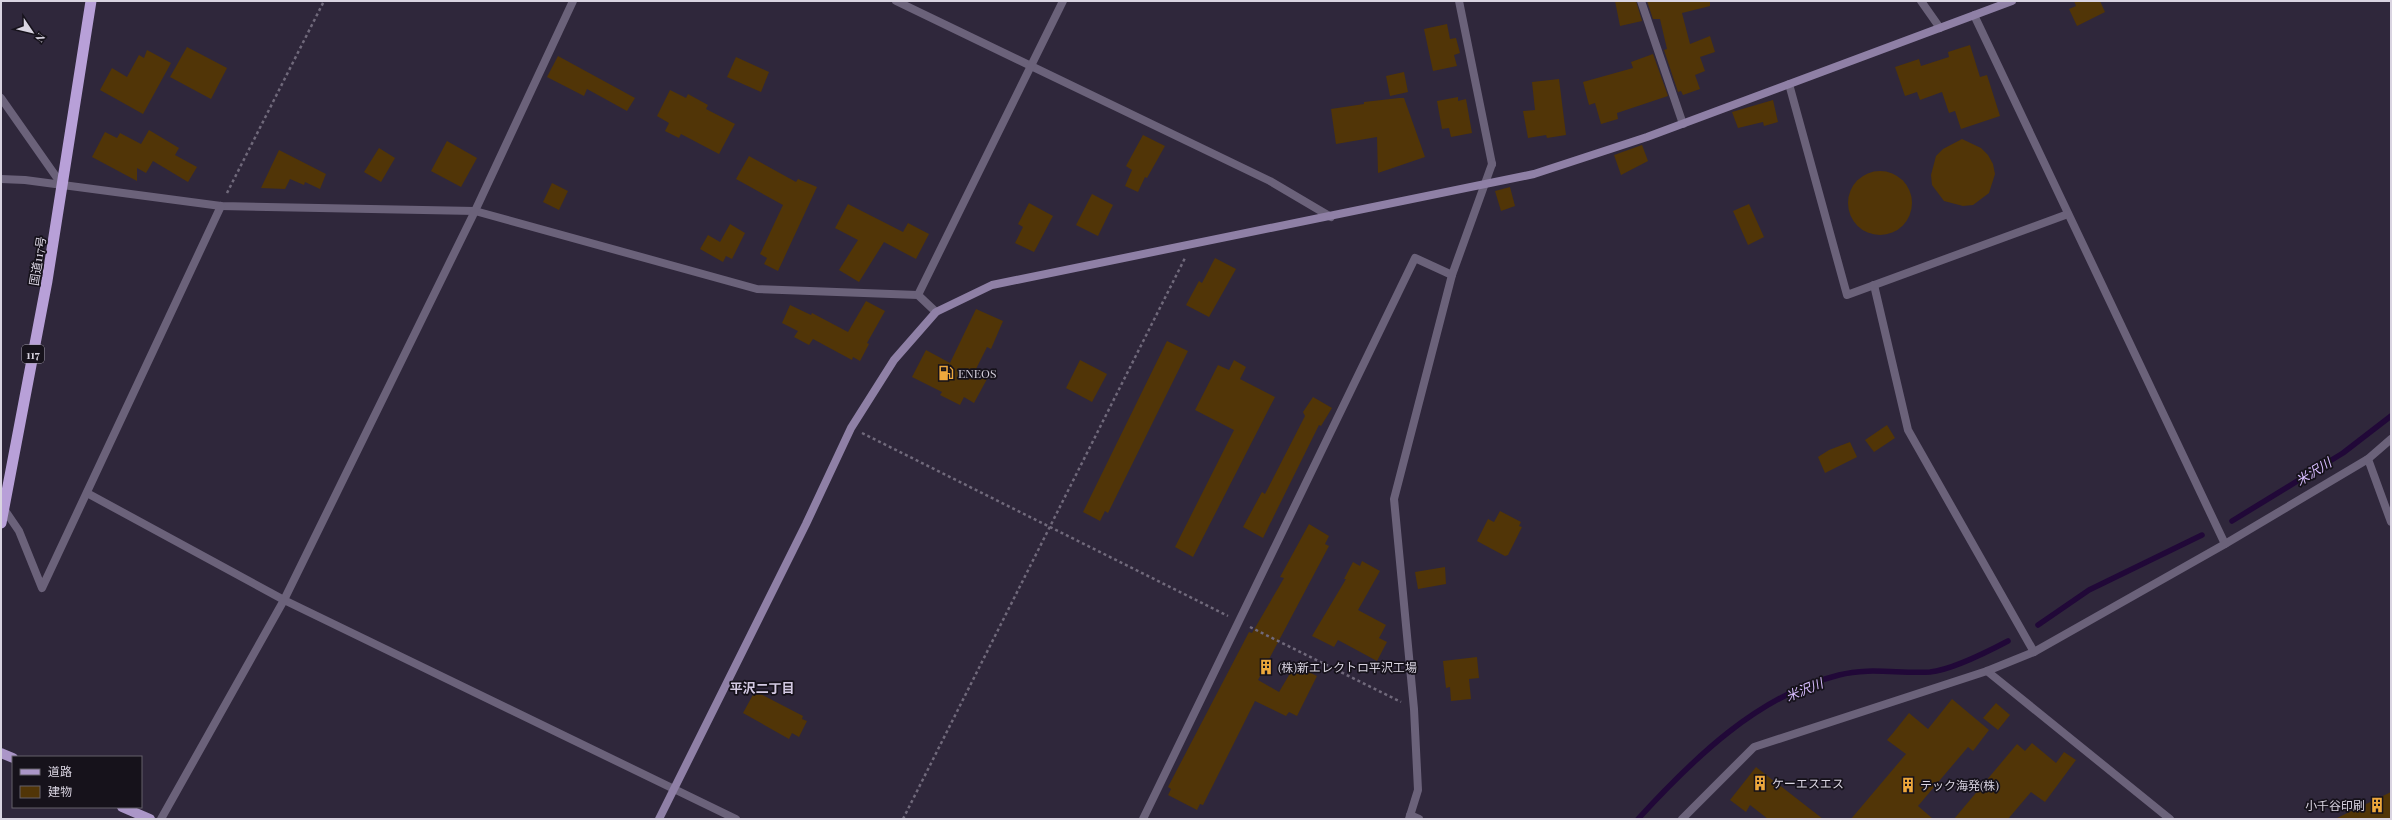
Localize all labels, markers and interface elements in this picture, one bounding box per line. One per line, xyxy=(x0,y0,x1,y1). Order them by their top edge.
north arrow xyxy=(12,12,52,52)
text: N xyxy=(32,30,49,46)
street label: 国道117号 xyxy=(25,235,49,287)
road number: 117 xyxy=(22,345,44,363)
fuel station icon: ENEOS xyxy=(937,364,955,382)
place label: ENEOS xyxy=(958,365,996,381)
water label: 米沢川 xyxy=(2292,452,2336,489)
building icon: (株)新エレクトロ平沢工場 xyxy=(1257,658,1275,676)
place label: (株)新エレクトロ平沢工場 xyxy=(1278,659,1417,675)
water label: 米沢川 xyxy=(1783,673,1827,704)
district label: 平沢二丁目 xyxy=(729,679,795,696)
legend xyxy=(12,756,142,808)
text: 道路 xyxy=(48,763,72,779)
building icon: ケーエスエス xyxy=(1751,774,1769,792)
place label: ケーエスエス xyxy=(1772,775,1844,791)
building icon: テック海発(株) xyxy=(1899,776,1917,794)
place label: テック海発(株) xyxy=(1920,777,1999,793)
text: 建物 xyxy=(48,783,72,799)
building icon: 小千谷印刷 xyxy=(2368,796,2386,814)
place label: 小千谷印刷 xyxy=(2305,797,2365,813)

